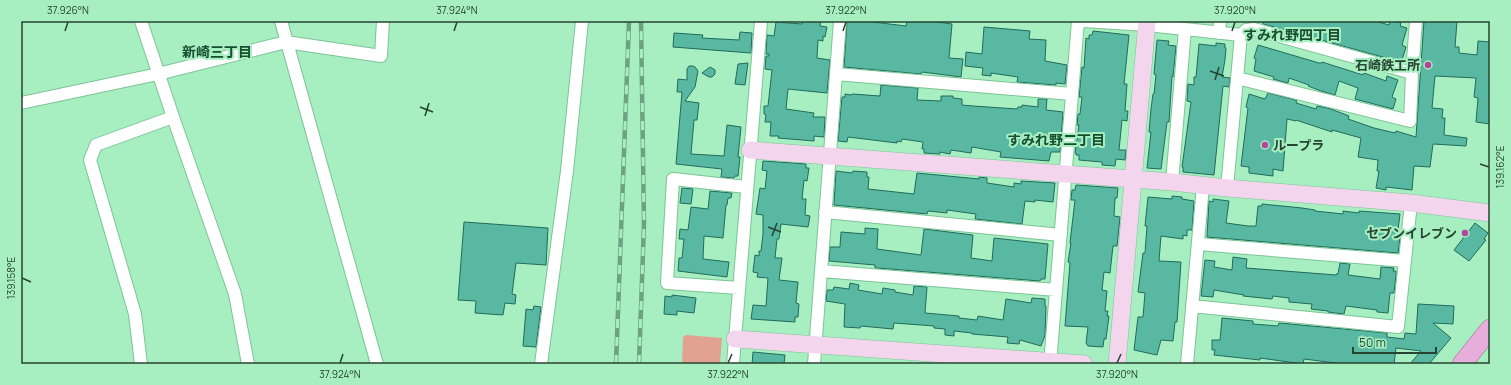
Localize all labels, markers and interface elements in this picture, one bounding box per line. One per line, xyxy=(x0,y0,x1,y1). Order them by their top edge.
text: 37.926°N xyxy=(47,3,89,17)
text: 37.924°N xyxy=(436,3,478,17)
text: 37.922°N xyxy=(825,3,867,17)
text: 37.920°N xyxy=(1214,3,1256,17)
district label: すみれ野四丁目 xyxy=(1243,25,1341,44)
district label: 新崎三丁目 xyxy=(182,42,252,61)
place label: 石崎鉄工所 xyxy=(1355,56,1420,74)
marker: 石崎鉄工所 xyxy=(1423,60,1433,70)
district label: すみれ野二丁目 xyxy=(1007,130,1105,149)
place label: ループラ xyxy=(1273,136,1324,154)
marker: ループラ xyxy=(1260,140,1270,150)
text: 139.162°E xyxy=(1493,145,1507,188)
place label: セブンイレブン xyxy=(1366,224,1457,242)
marker: セブンイレブン xyxy=(1460,228,1470,238)
text: 139.158°E xyxy=(4,256,18,299)
scale bar xyxy=(1353,329,1436,355)
text: 50 m xyxy=(1359,334,1386,351)
text: 37.924°N xyxy=(319,367,361,381)
text: 37.922°N xyxy=(707,367,749,381)
text: 37.920°N xyxy=(1096,367,1138,381)

